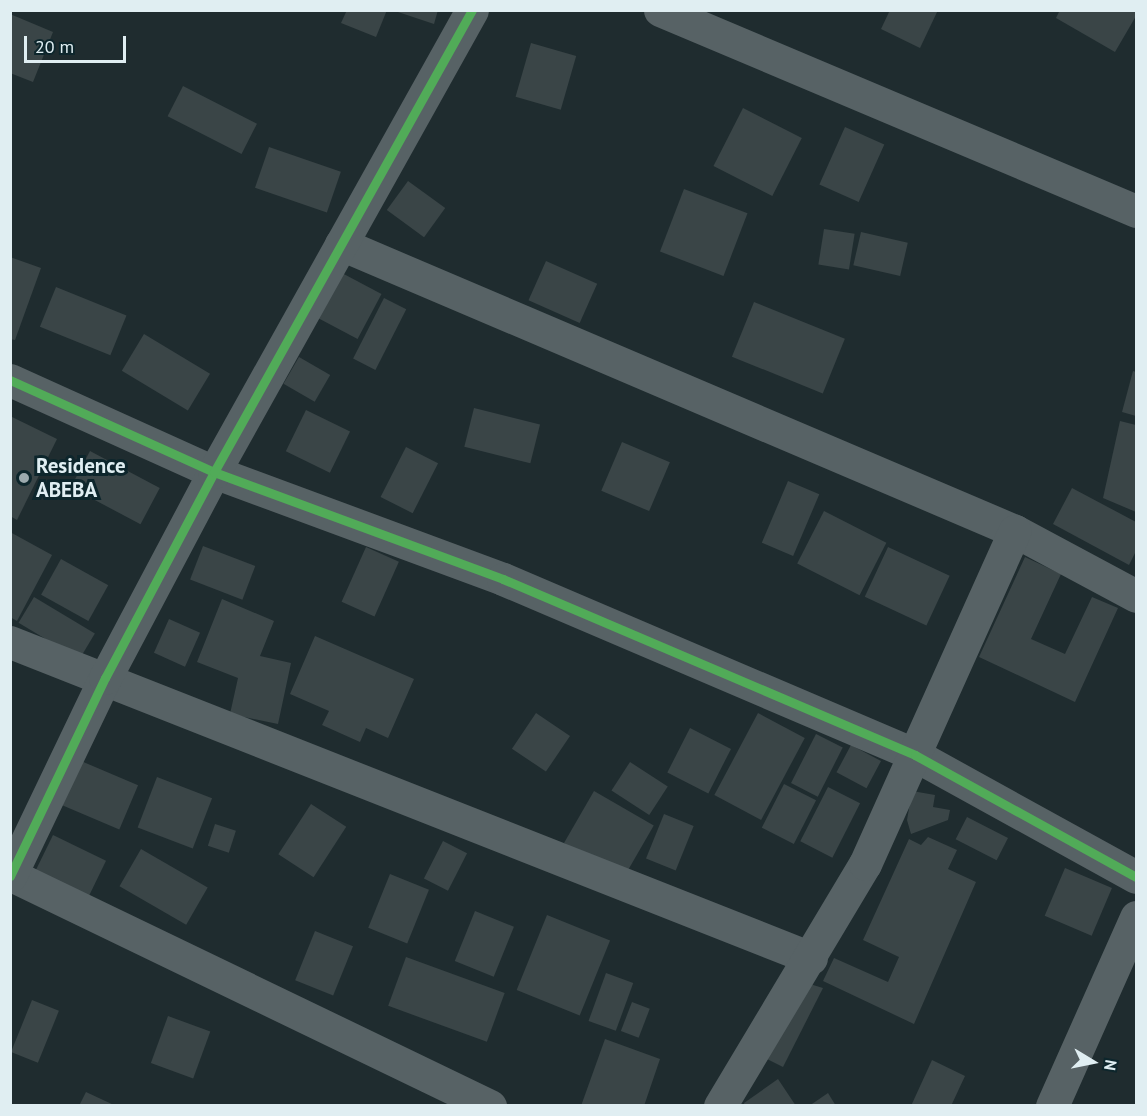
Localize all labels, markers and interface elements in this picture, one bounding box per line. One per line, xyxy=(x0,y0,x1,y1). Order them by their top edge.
scale bar xyxy=(27,24,129,62)
text: 20 m xyxy=(35,35,74,58)
place label: Residence ABEBA xyxy=(36,453,126,503)
marker: Residence ABEBA xyxy=(17,471,31,485)
north arrow xyxy=(1063,1032,1123,1092)
text: N xyxy=(1100,1058,1121,1072)

